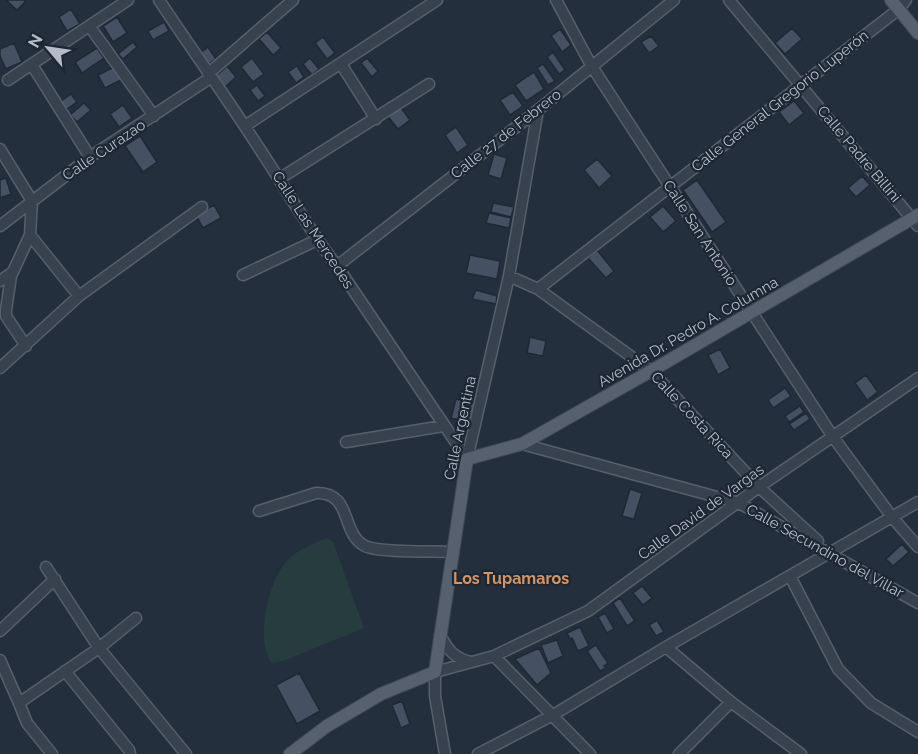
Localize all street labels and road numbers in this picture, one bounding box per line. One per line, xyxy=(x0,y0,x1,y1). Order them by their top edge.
street label: Calle General Gregorio Luperón xyxy=(688,26,872,176)
street label: Calle 27 de Febrero xyxy=(447,85,565,183)
street label: Calle Padre Billini xyxy=(813,102,905,206)
street label: Calle Curazao xyxy=(59,116,149,184)
street label: Calle Las Mercedes xyxy=(268,168,358,292)
street label: Calle San Antonio xyxy=(659,177,741,289)
street label: Avenida Dr. Pedro A. Columna xyxy=(595,273,781,391)
street label: Calle Costa Rica xyxy=(647,368,737,462)
street label: Calle Argentina xyxy=(440,374,480,482)
street label: Calle David de Vargas xyxy=(635,460,767,564)
street label: Calle Secundino del Villar xyxy=(743,500,908,602)

